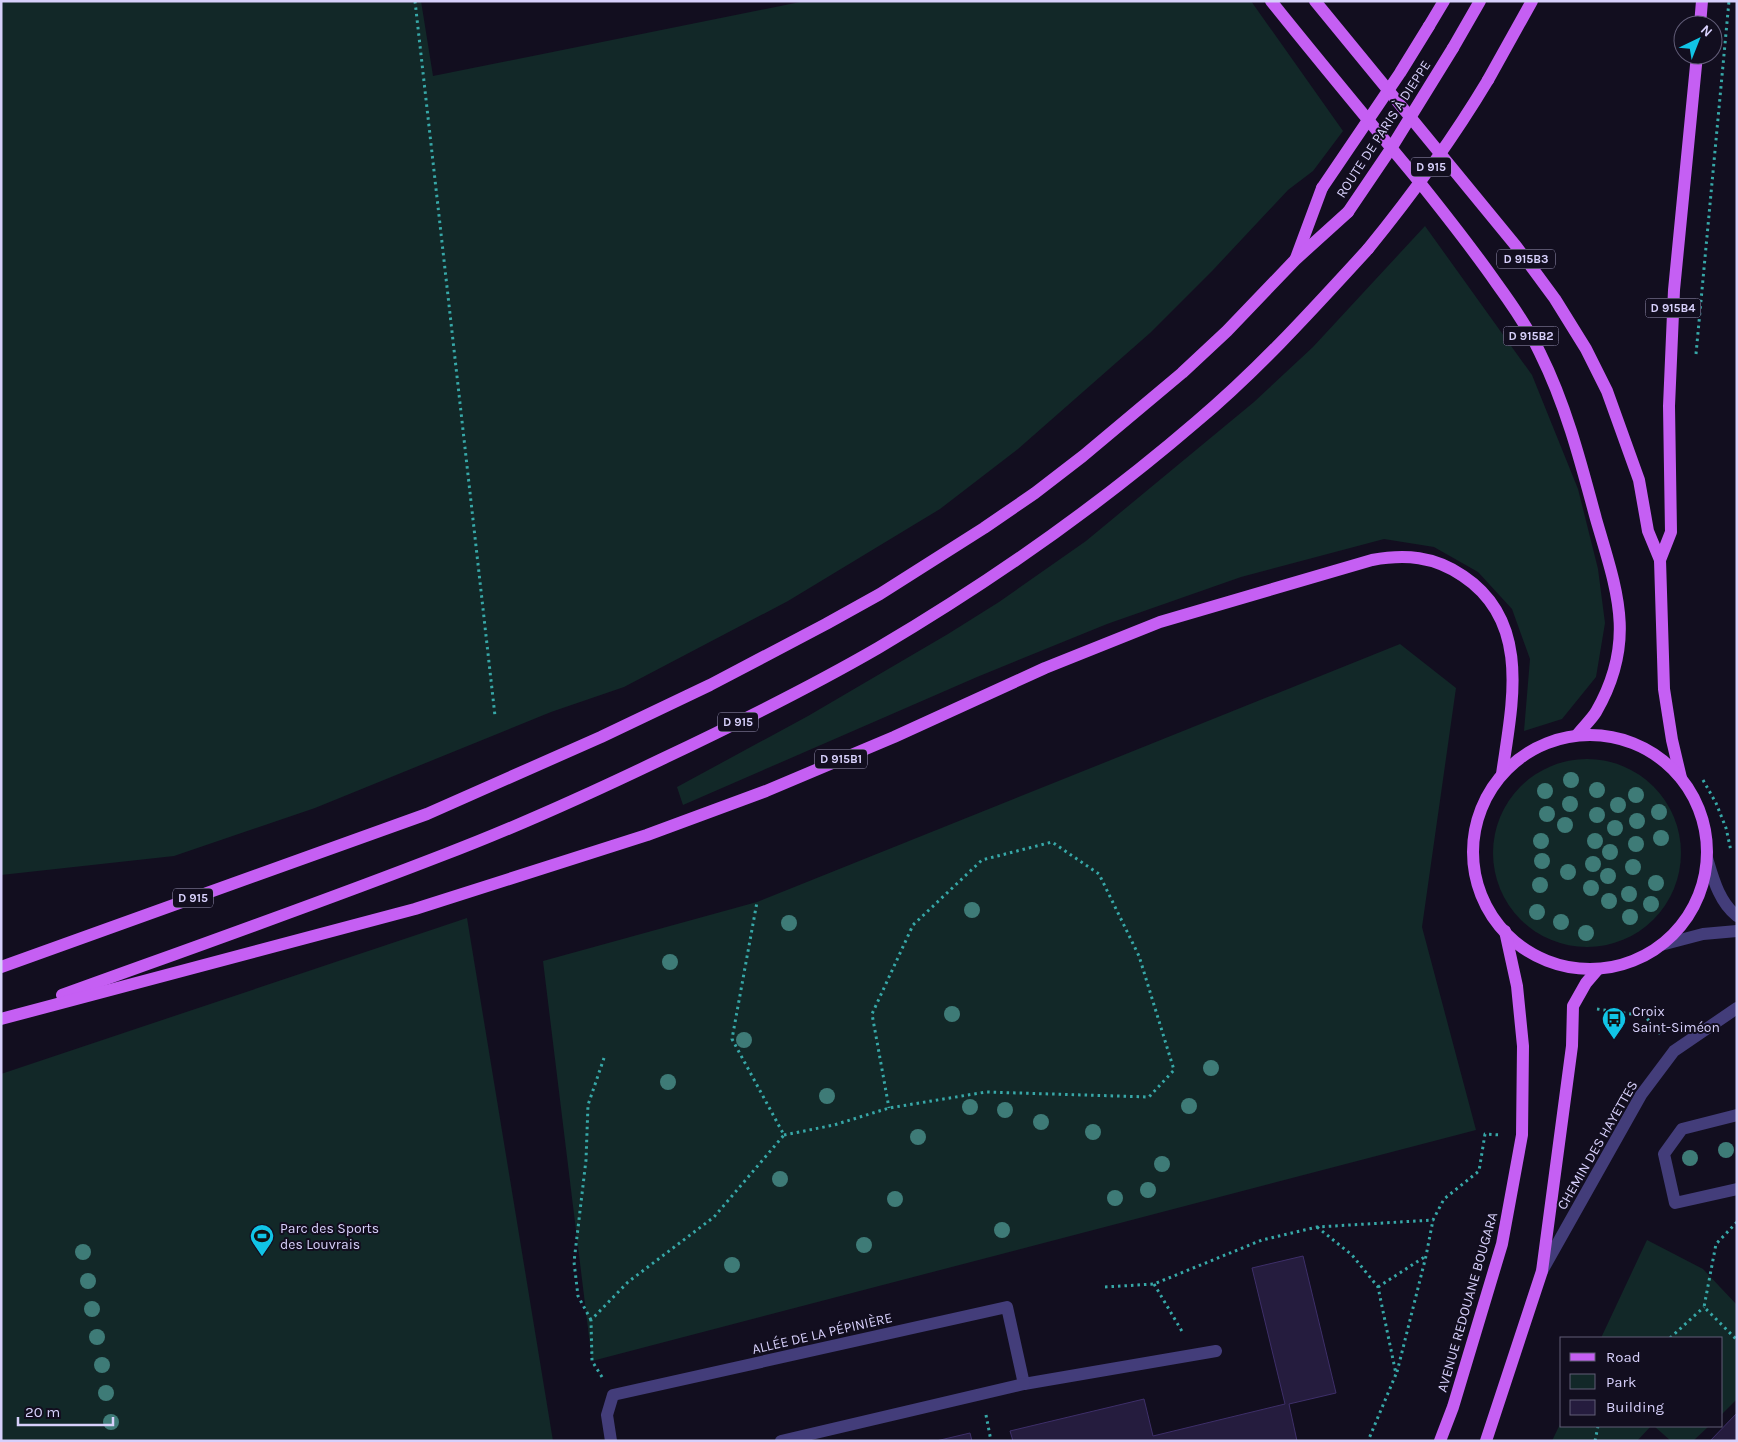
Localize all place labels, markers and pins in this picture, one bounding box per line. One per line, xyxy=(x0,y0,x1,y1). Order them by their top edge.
place label: Croix Saint-Siméon xyxy=(1632,1003,1720,1036)
bus stop icon: Croix Saint-Siméon xyxy=(1601,1006,1627,1040)
place label: Parc des Sports des Louvrais xyxy=(280,1220,379,1253)
sports icon: Parc des Sports des Louvrais xyxy=(249,1223,275,1257)

